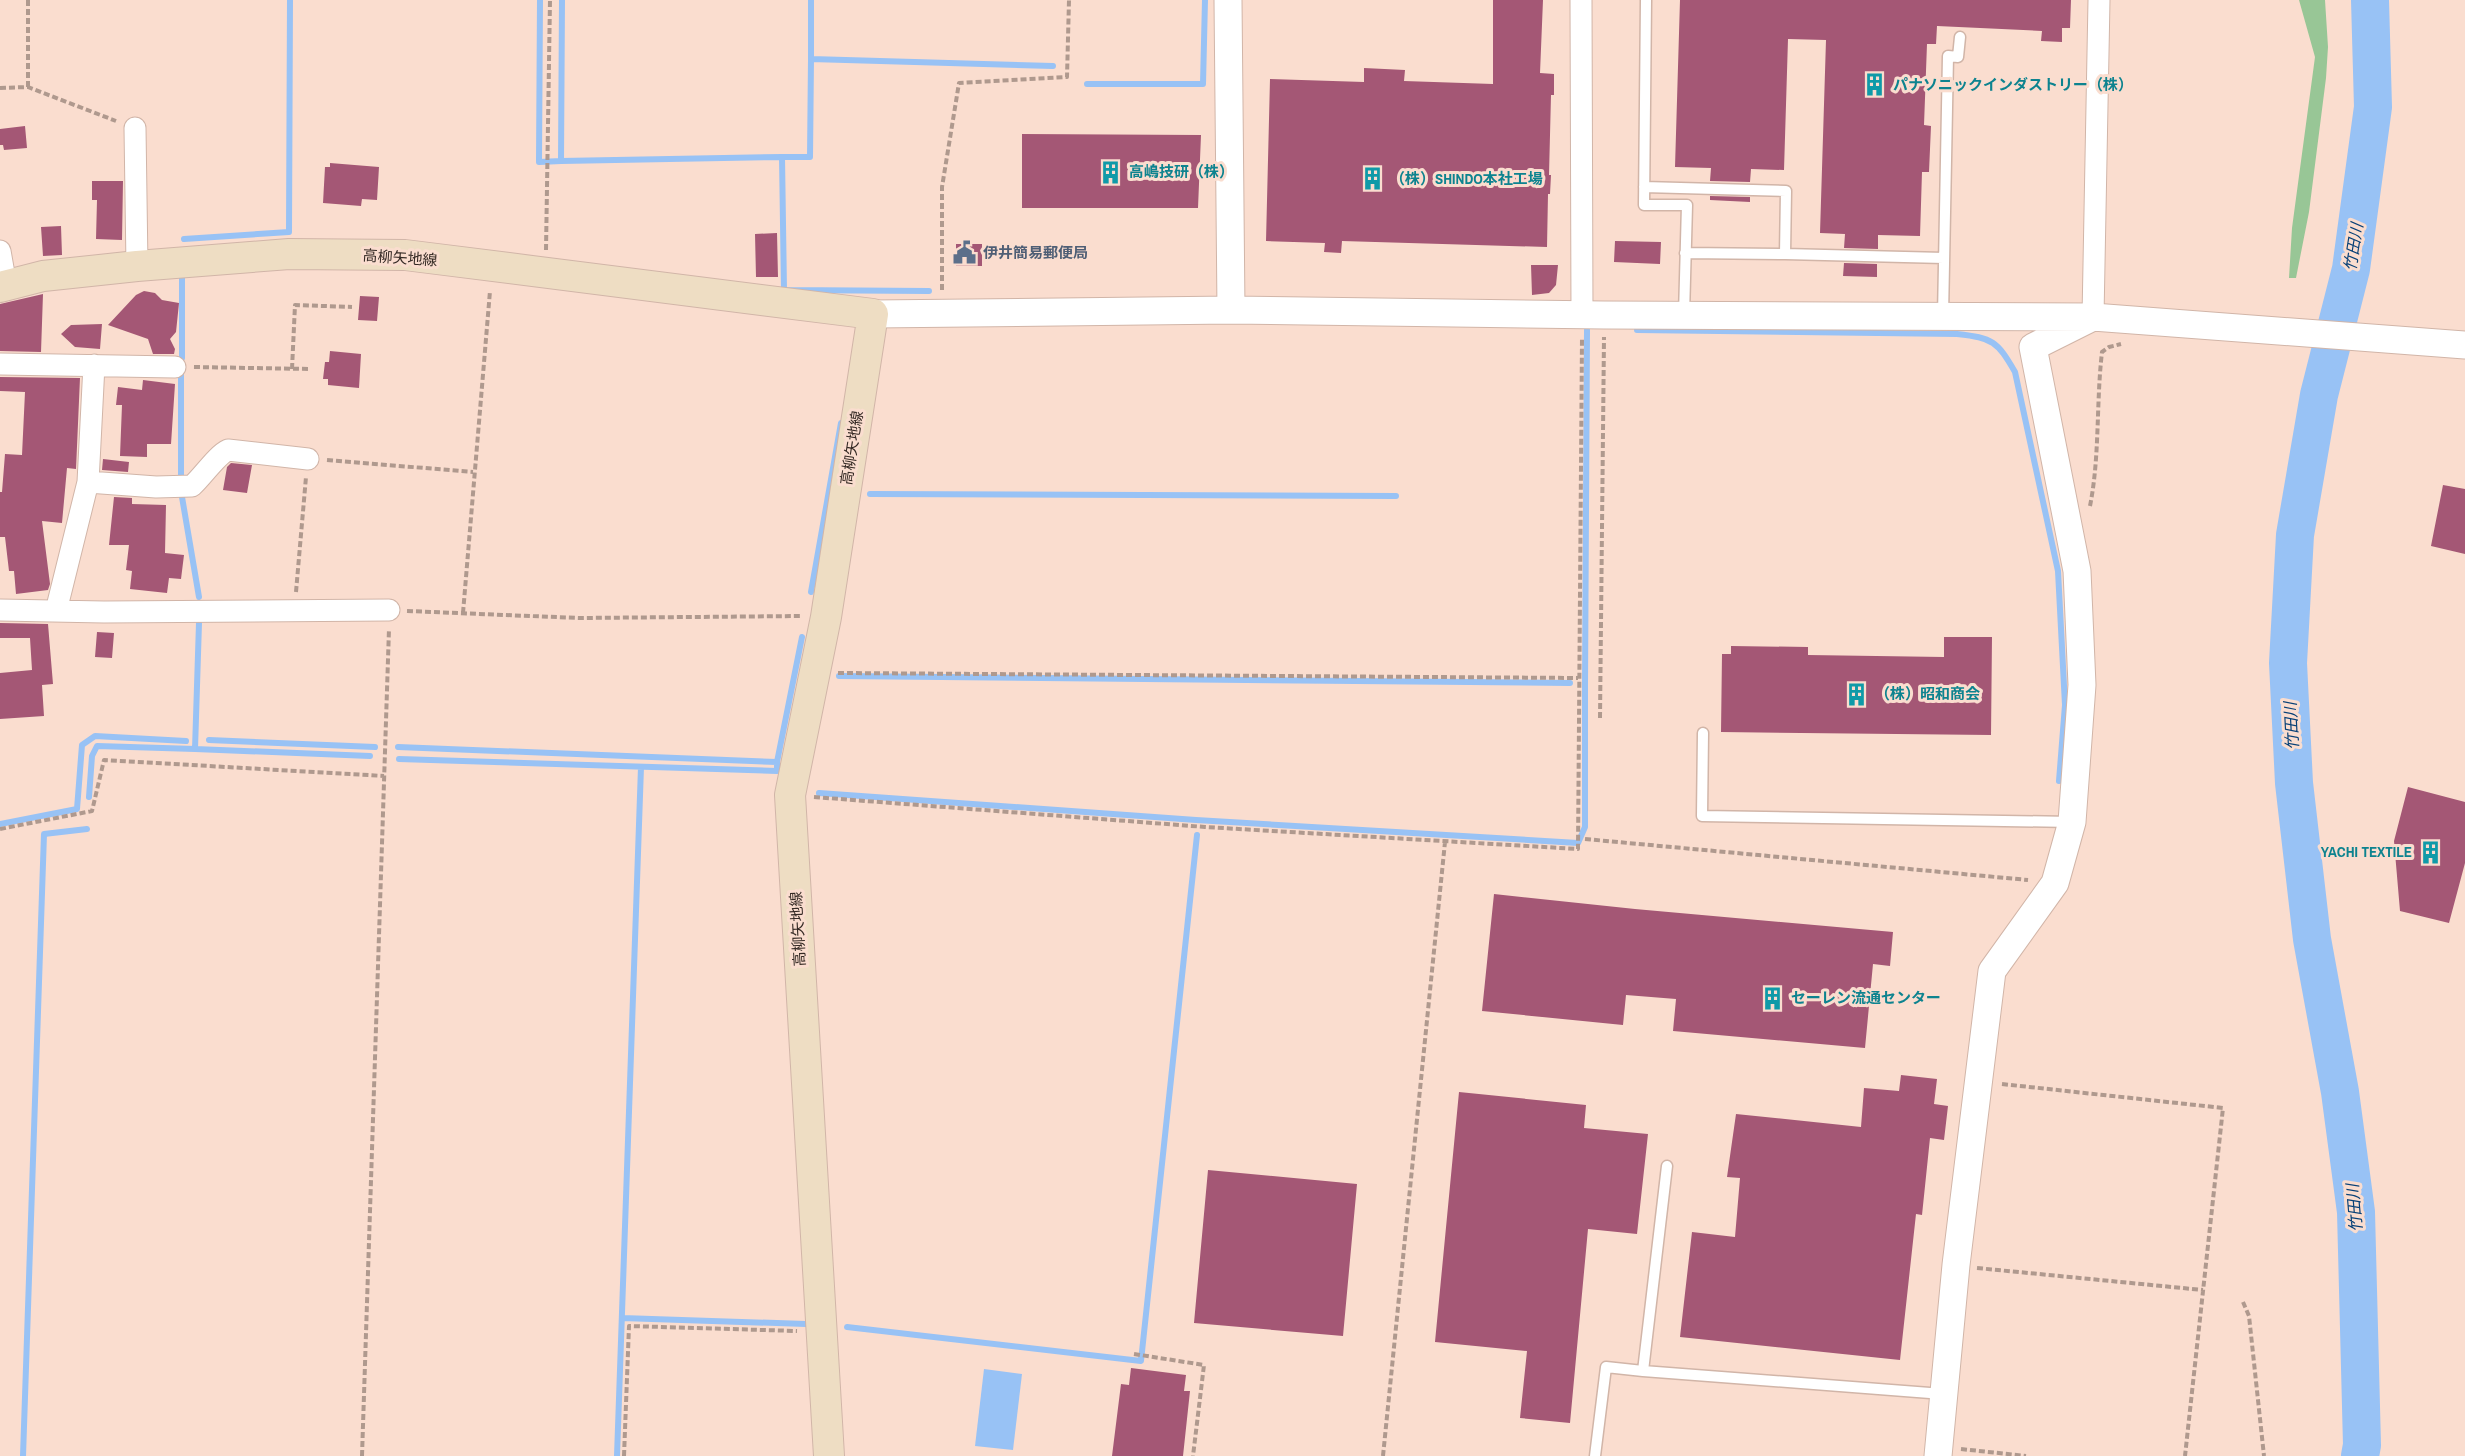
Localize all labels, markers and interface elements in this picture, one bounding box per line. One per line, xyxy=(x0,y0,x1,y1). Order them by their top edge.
building icon: パナソニックインダストリー（株） xyxy=(1862,72,1888,98)
place label: パナソニックインダストリー（株） xyxy=(1893,74,2133,95)
building icon: 高嶋技研（株） xyxy=(1098,159,1124,185)
place label: 高嶋技研（株） xyxy=(1129,161,1234,182)
building icon: （株）SHINDO本社工場 xyxy=(1359,166,1385,192)
place label: （株）SHINDO本社工場 xyxy=(1390,168,1543,189)
water label: 竹田川 xyxy=(2338,220,2368,272)
public building icon: 伊井簡易郵便局 xyxy=(952,240,978,266)
place label: 伊井簡易郵便局 xyxy=(983,242,1088,263)
street label: 高柳矢地線 xyxy=(362,244,438,271)
street label: 高柳矢地線 xyxy=(835,409,868,487)
building icon: （株）昭和商会 xyxy=(1844,681,1870,707)
place label: （株）昭和商会 xyxy=(1875,683,1980,704)
water label: 竹田川 xyxy=(2279,699,2303,751)
building icon: YACHI TEXTILE xyxy=(2417,839,2443,865)
place label: YACHI TEXTILE xyxy=(2321,841,2412,862)
street label: 高柳矢地線 xyxy=(785,891,810,967)
building icon: セーレン流通センター xyxy=(1760,985,1786,1011)
place label: セーレン流通センター xyxy=(1791,987,1941,1008)
water label: 竹田川 xyxy=(2341,1181,2367,1233)

